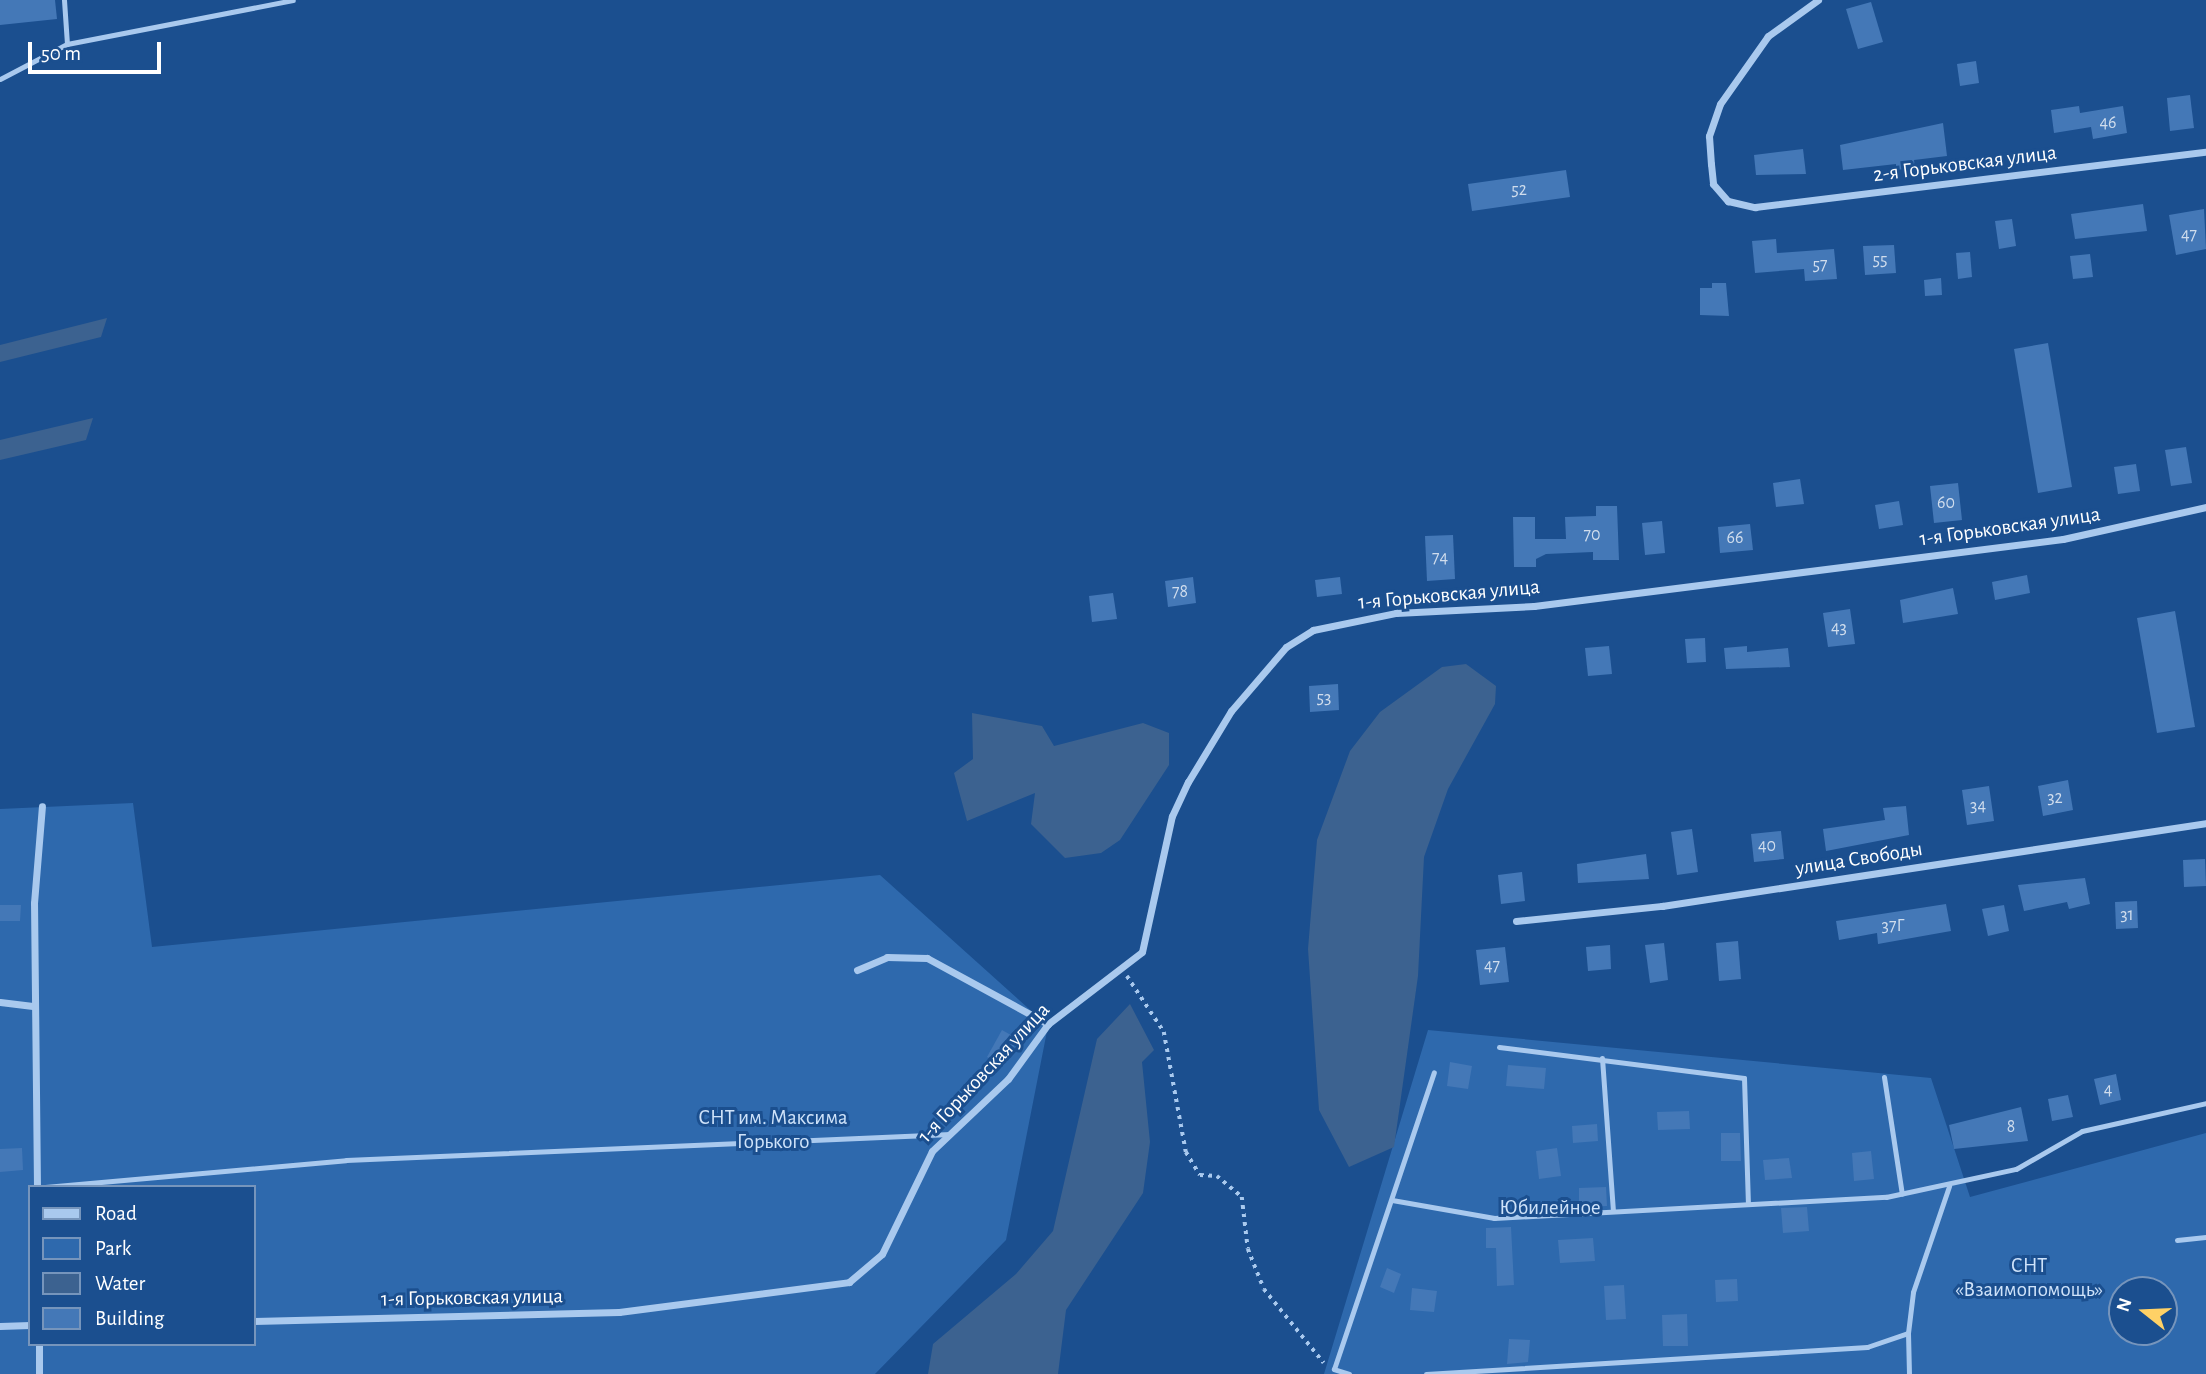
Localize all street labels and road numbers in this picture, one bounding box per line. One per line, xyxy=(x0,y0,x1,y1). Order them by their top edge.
street label: 2-я Горьковская улица xyxy=(1872,140,2058,188)
street label: 1-я Горьковская улица xyxy=(1918,502,2102,552)
street label: 1-я Горьковская улица xyxy=(1357,575,1541,615)
street label: улица Свободы xyxy=(1794,836,1924,882)
street label: 1-я Горьковская улица xyxy=(913,998,1055,1148)
street label: 1-я Горьковская улица xyxy=(381,1284,563,1312)

